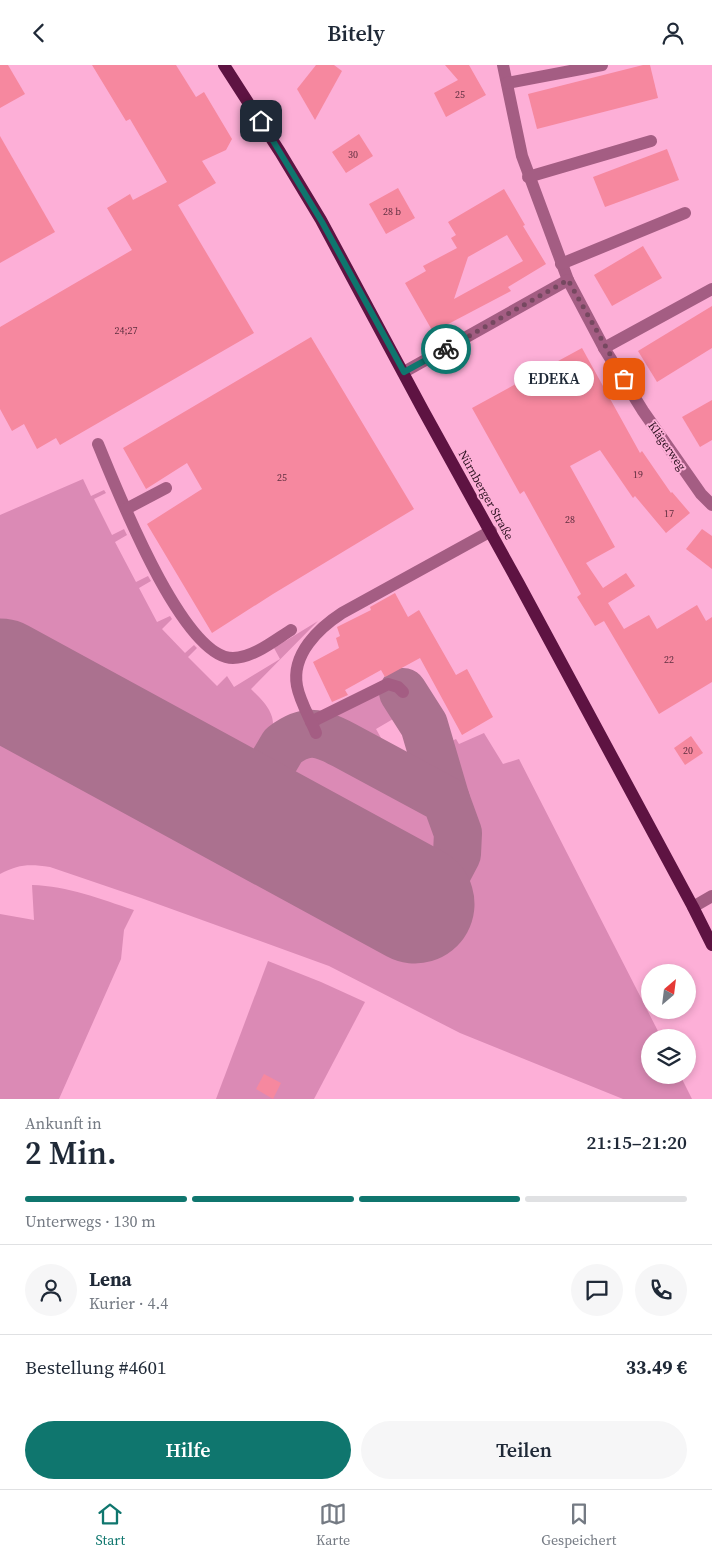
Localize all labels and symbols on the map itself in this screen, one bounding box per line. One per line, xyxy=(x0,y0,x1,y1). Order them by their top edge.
house number: 25 xyxy=(455,88,465,101)
pin xyxy=(240,100,282,142)
house number: 30 xyxy=(348,148,358,161)
house number: 28 b xyxy=(383,205,401,218)
house number: 24;27 xyxy=(115,324,138,337)
courier xyxy=(421,324,471,374)
pin xyxy=(603,358,645,400)
callout: EDEKA xyxy=(514,361,594,397)
street label: Klägerweg xyxy=(644,418,690,474)
street label: Nürnberger Straße xyxy=(455,447,517,543)
house number: 19 xyxy=(633,468,643,481)
house number: 25 xyxy=(277,471,287,484)
house number: 17 xyxy=(664,507,674,520)
house number: 28 xyxy=(565,513,575,526)
house number: 22 xyxy=(664,653,674,666)
house number: 20 xyxy=(683,744,693,757)
north arrow xyxy=(641,964,696,1019)

